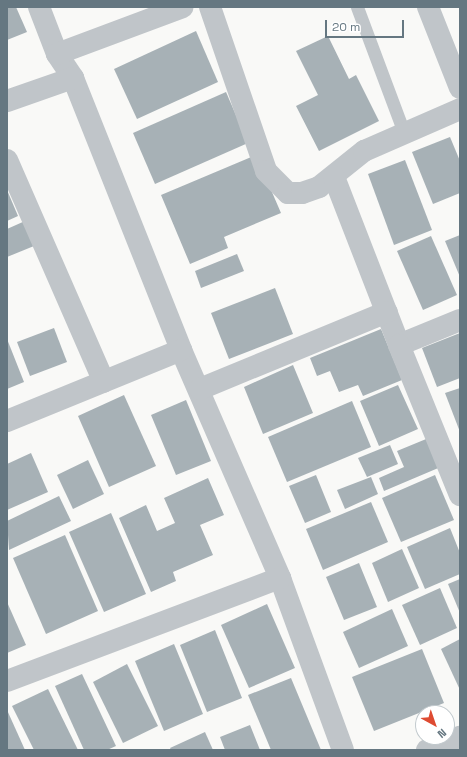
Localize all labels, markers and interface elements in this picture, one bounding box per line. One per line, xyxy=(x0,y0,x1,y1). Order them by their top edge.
scale bar xyxy=(327,12,406,38)
text: 20 m xyxy=(332,19,360,35)
north arrow xyxy=(415,705,455,745)
text: N xyxy=(435,726,449,741)

